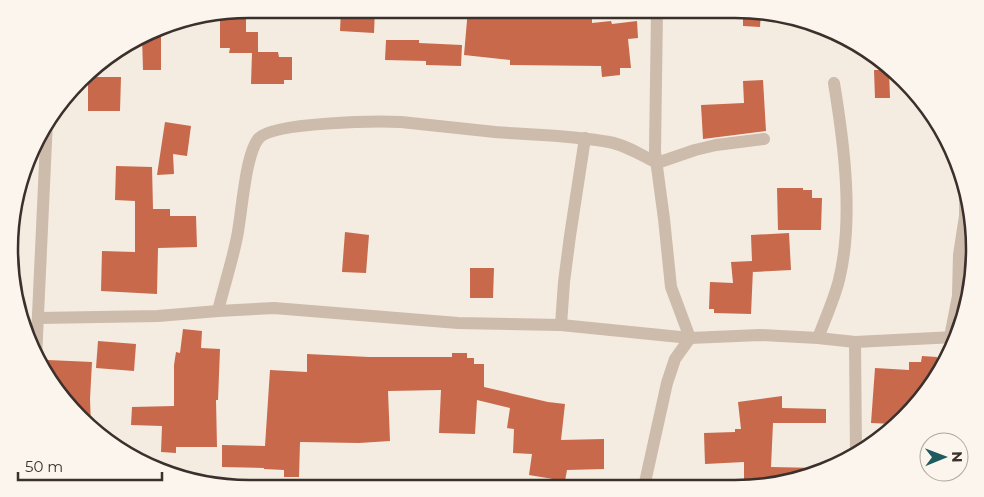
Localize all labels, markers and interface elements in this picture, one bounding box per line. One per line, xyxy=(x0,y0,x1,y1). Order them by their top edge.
north arrow xyxy=(919,432,969,482)
scale bar xyxy=(18,450,161,482)
text: N xyxy=(948,451,966,463)
text: 50 m xyxy=(25,457,63,476)

